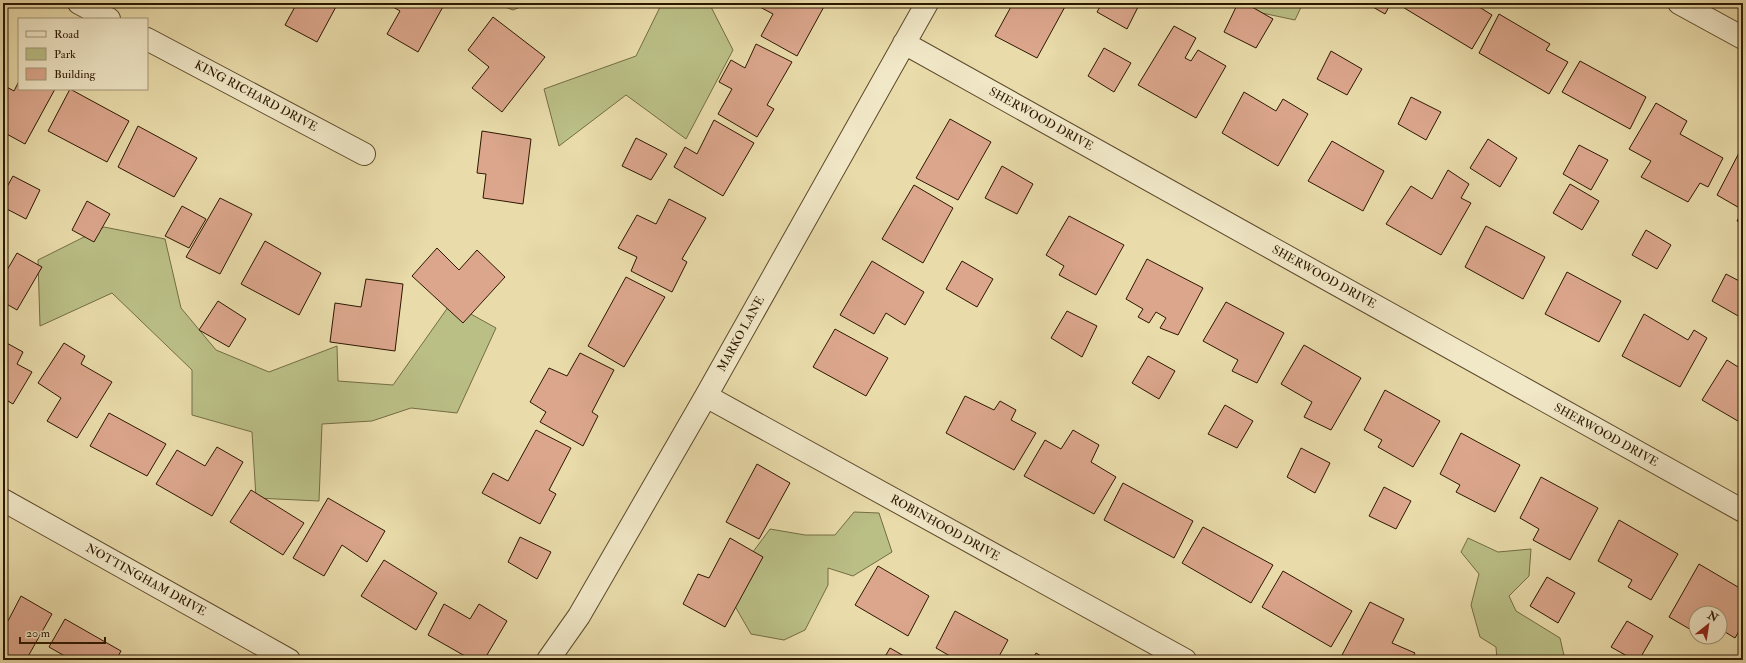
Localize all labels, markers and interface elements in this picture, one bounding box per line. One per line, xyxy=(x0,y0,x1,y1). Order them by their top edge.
legend xyxy=(18,18,148,90)
text: Road xyxy=(54,27,79,42)
text: Park xyxy=(54,47,76,62)
street label: KING RICHARD DRIVE xyxy=(192,57,320,135)
text: Building xyxy=(54,67,97,82)
street label: SHERWOOD DRIVE xyxy=(986,84,1096,154)
street label: SHERWOOD DRIVE xyxy=(1269,242,1379,312)
street label: MARKO LANE xyxy=(714,293,768,374)
street label: SHERWOOD DRIVE xyxy=(1551,400,1661,470)
street label: ROBINHOOD DRIVE xyxy=(888,492,1003,565)
street label: NOTTINGHAM DRIVE xyxy=(83,541,209,620)
north arrow xyxy=(1688,605,1728,645)
text: N xyxy=(1704,608,1721,625)
scale bar xyxy=(20,619,105,645)
text: 20 m xyxy=(26,626,51,641)

